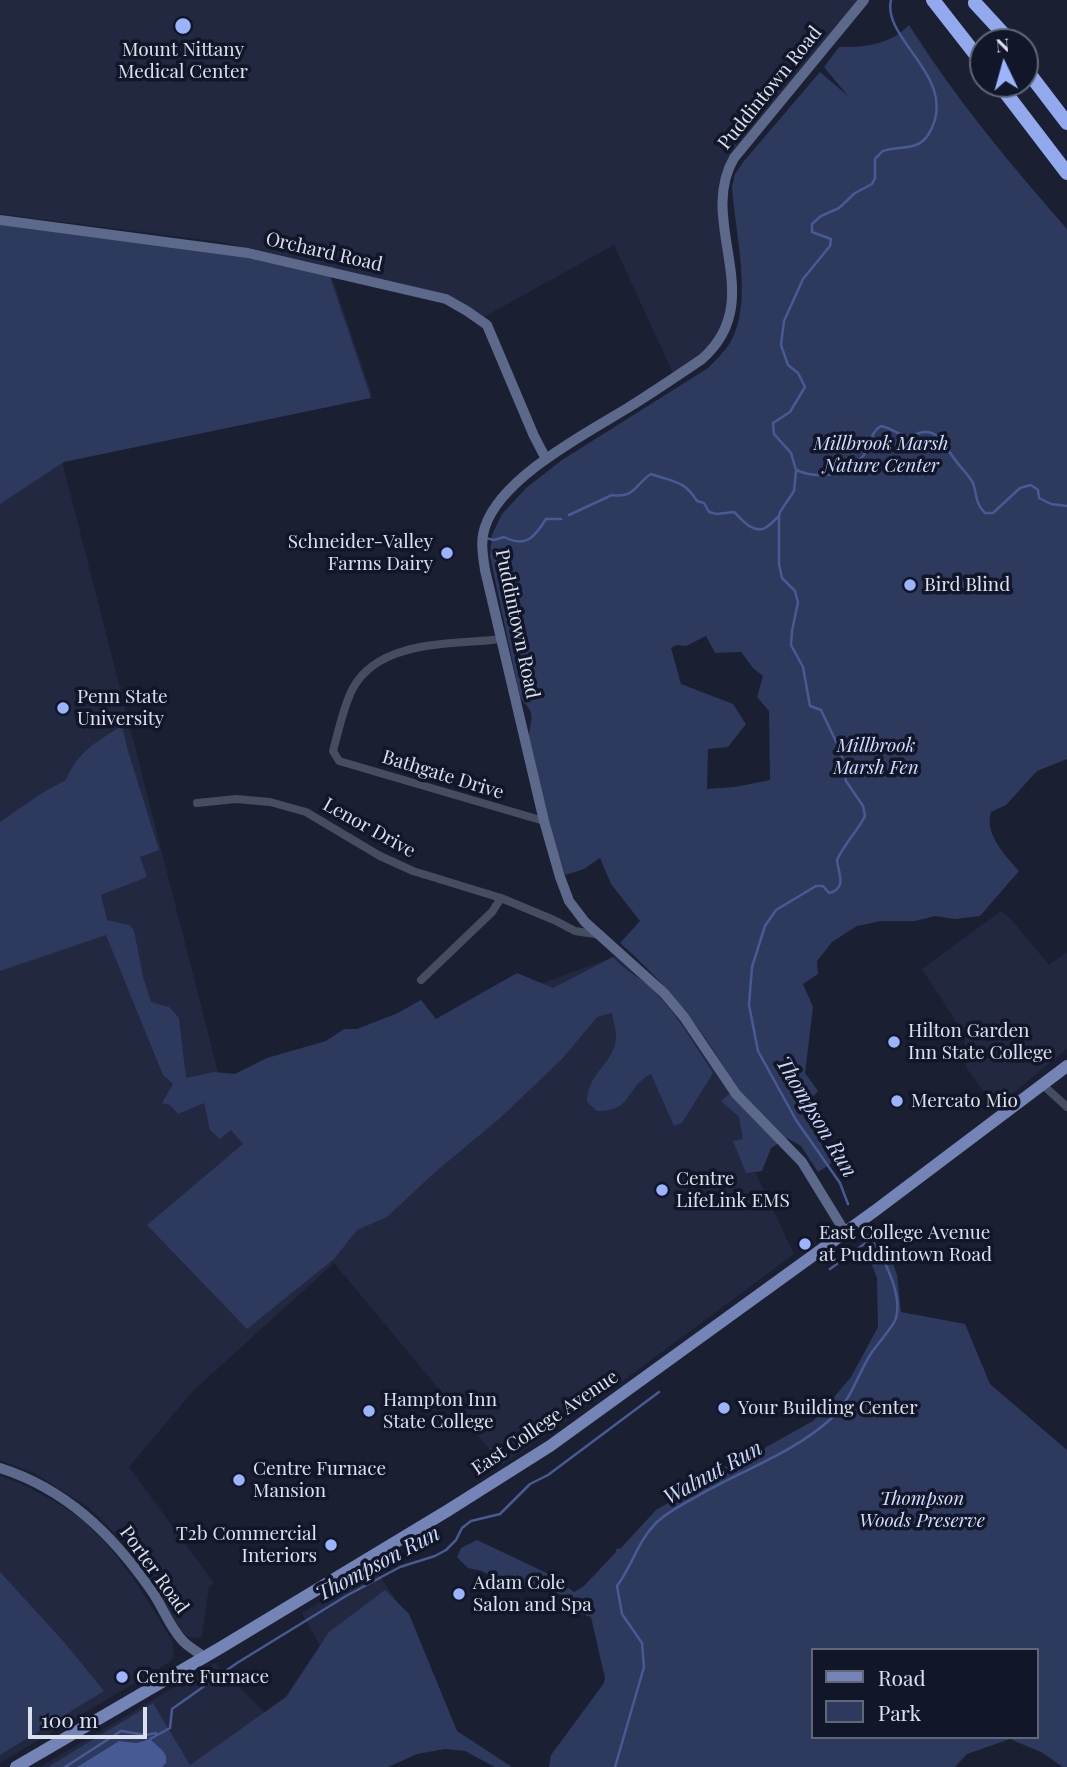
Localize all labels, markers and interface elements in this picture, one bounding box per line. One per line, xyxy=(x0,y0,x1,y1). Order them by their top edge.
marker: Mount Nittany Medical Center xyxy=(173,16,193,36)
street label: Puddintown Road xyxy=(713,22,827,154)
north arrow xyxy=(969,28,1039,98)
text: N xyxy=(994,31,1010,58)
place label: Mount Nittany Medical Center xyxy=(118,39,248,83)
street label: Orchard Road xyxy=(263,227,385,277)
park label: Millbrook Marsh Nature Center xyxy=(814,433,948,477)
place label: Schneider-Valley Farms Dairy xyxy=(288,531,433,575)
marker: Schneider-Valley Farms Dairy xyxy=(439,545,455,561)
street label: Puddintown Road xyxy=(490,547,544,701)
place label: Bird Blind xyxy=(924,574,1010,596)
marker: Bird Blind xyxy=(902,577,918,593)
place label: Penn State University xyxy=(77,686,168,730)
marker: Penn State University xyxy=(55,700,71,716)
park label: Millbrook Marsh Fen xyxy=(833,735,919,779)
street label: Bathgate Drive xyxy=(379,746,507,804)
street label: Lenor Drive xyxy=(319,793,419,863)
place label: Hilton Garden Inn State College xyxy=(908,1020,1052,1064)
marker: Hilton Garden Inn State College xyxy=(886,1034,902,1050)
water label: Thompson Run xyxy=(770,1052,862,1182)
place label: Mercato Mio xyxy=(911,1090,1018,1112)
marker: Mercato Mio xyxy=(889,1093,905,1109)
place label: Centre LifeLink EMS xyxy=(676,1168,790,1212)
marker: Centre LifeLink EMS xyxy=(654,1182,670,1198)
place label: East College Avenue at Puddintown Road xyxy=(819,1222,992,1266)
marker: East College Avenue at Puddintown Road xyxy=(797,1236,813,1252)
street label: East College Avenue xyxy=(468,1366,622,1480)
place label: Hampton Inn State College xyxy=(383,1389,497,1433)
place label: Your Building Center xyxy=(738,1397,918,1419)
marker: Your Building Center xyxy=(716,1400,732,1416)
marker: Hampton Inn State College xyxy=(361,1403,377,1419)
water label: Walnut Run xyxy=(659,1436,767,1510)
place label: Centre Furnace Mansion xyxy=(253,1458,386,1502)
marker: Centre Furnace Mansion xyxy=(231,1472,247,1488)
park label: Thompson Woods Preserve xyxy=(859,1488,985,1532)
water label: Thompson Run xyxy=(312,1521,444,1607)
street label: Porter Road xyxy=(115,1522,193,1618)
place label: T2b Commercial Interiors xyxy=(176,1523,317,1567)
marker: T2b Commercial Interiors xyxy=(323,1537,339,1553)
place label: Adam Cole Salon and Spa xyxy=(473,1572,592,1616)
marker: Adam Cole Salon and Spa xyxy=(451,1586,467,1602)
legend xyxy=(811,1648,1039,1739)
text: Road xyxy=(878,1663,926,1691)
place label: Centre Furnace xyxy=(136,1666,269,1688)
marker: Centre Furnace xyxy=(114,1669,130,1685)
scale bar xyxy=(32,1694,150,1738)
text: Park xyxy=(878,1698,921,1726)
text: 100 m xyxy=(41,1705,98,1733)

